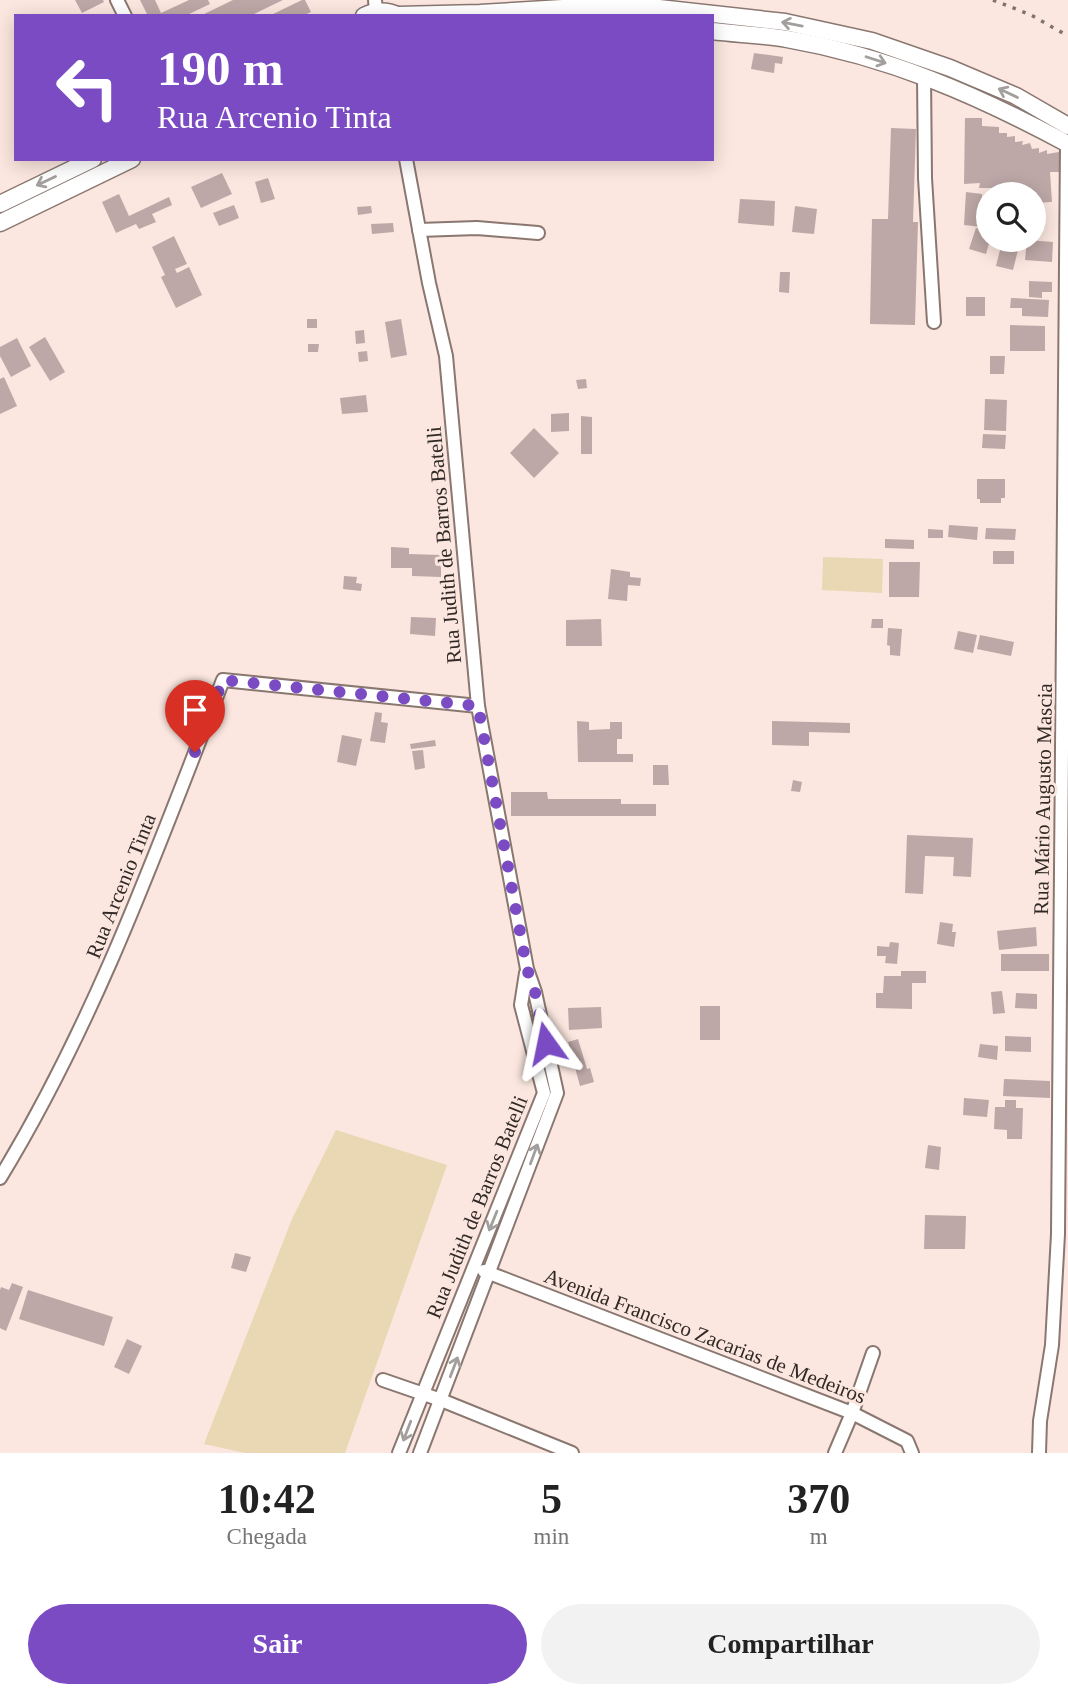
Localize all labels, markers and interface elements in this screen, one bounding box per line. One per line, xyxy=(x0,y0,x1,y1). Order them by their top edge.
one-way arrow xyxy=(781,17,804,30)
text: 190 m xyxy=(157,41,284,96)
icon: left xyxy=(42,42,133,133)
one-way arrow xyxy=(864,55,886,67)
one-way arrow xyxy=(998,86,1019,99)
text: Rua Arcenio Tinta xyxy=(157,99,392,135)
one-way arrow xyxy=(36,176,57,189)
map controls xyxy=(976,182,1046,252)
button: search xyxy=(976,182,1046,252)
street label: Rua Judith de Barros Batelli xyxy=(422,425,466,665)
pin xyxy=(165,680,225,752)
street label: Rua Mário Augusto Mascia xyxy=(1029,682,1057,915)
icon: arrive xyxy=(176,691,214,729)
street label: Rua Arcenio Tinta xyxy=(81,809,161,962)
position arrow xyxy=(509,1006,583,1080)
street label: Rua Judith de Barros Batelli xyxy=(421,1092,533,1322)
one-way arrow xyxy=(529,1143,541,1165)
one-way arrow xyxy=(486,1209,499,1231)
street label: Avenida Francisco Zacarias de Medeiros xyxy=(541,1263,869,1409)
one-way arrow xyxy=(448,1356,461,1378)
one-way arrow xyxy=(400,1420,413,1442)
text: 10:42 xyxy=(218,1476,316,1522)
text: 5 xyxy=(541,1476,562,1522)
text: 370 xyxy=(787,1476,850,1522)
text: Chegada xyxy=(227,1524,307,1549)
text: min xyxy=(534,1524,569,1549)
text: m xyxy=(810,1524,828,1549)
button: Sair xyxy=(28,1604,527,1684)
button: Compartilhar xyxy=(541,1604,1040,1684)

